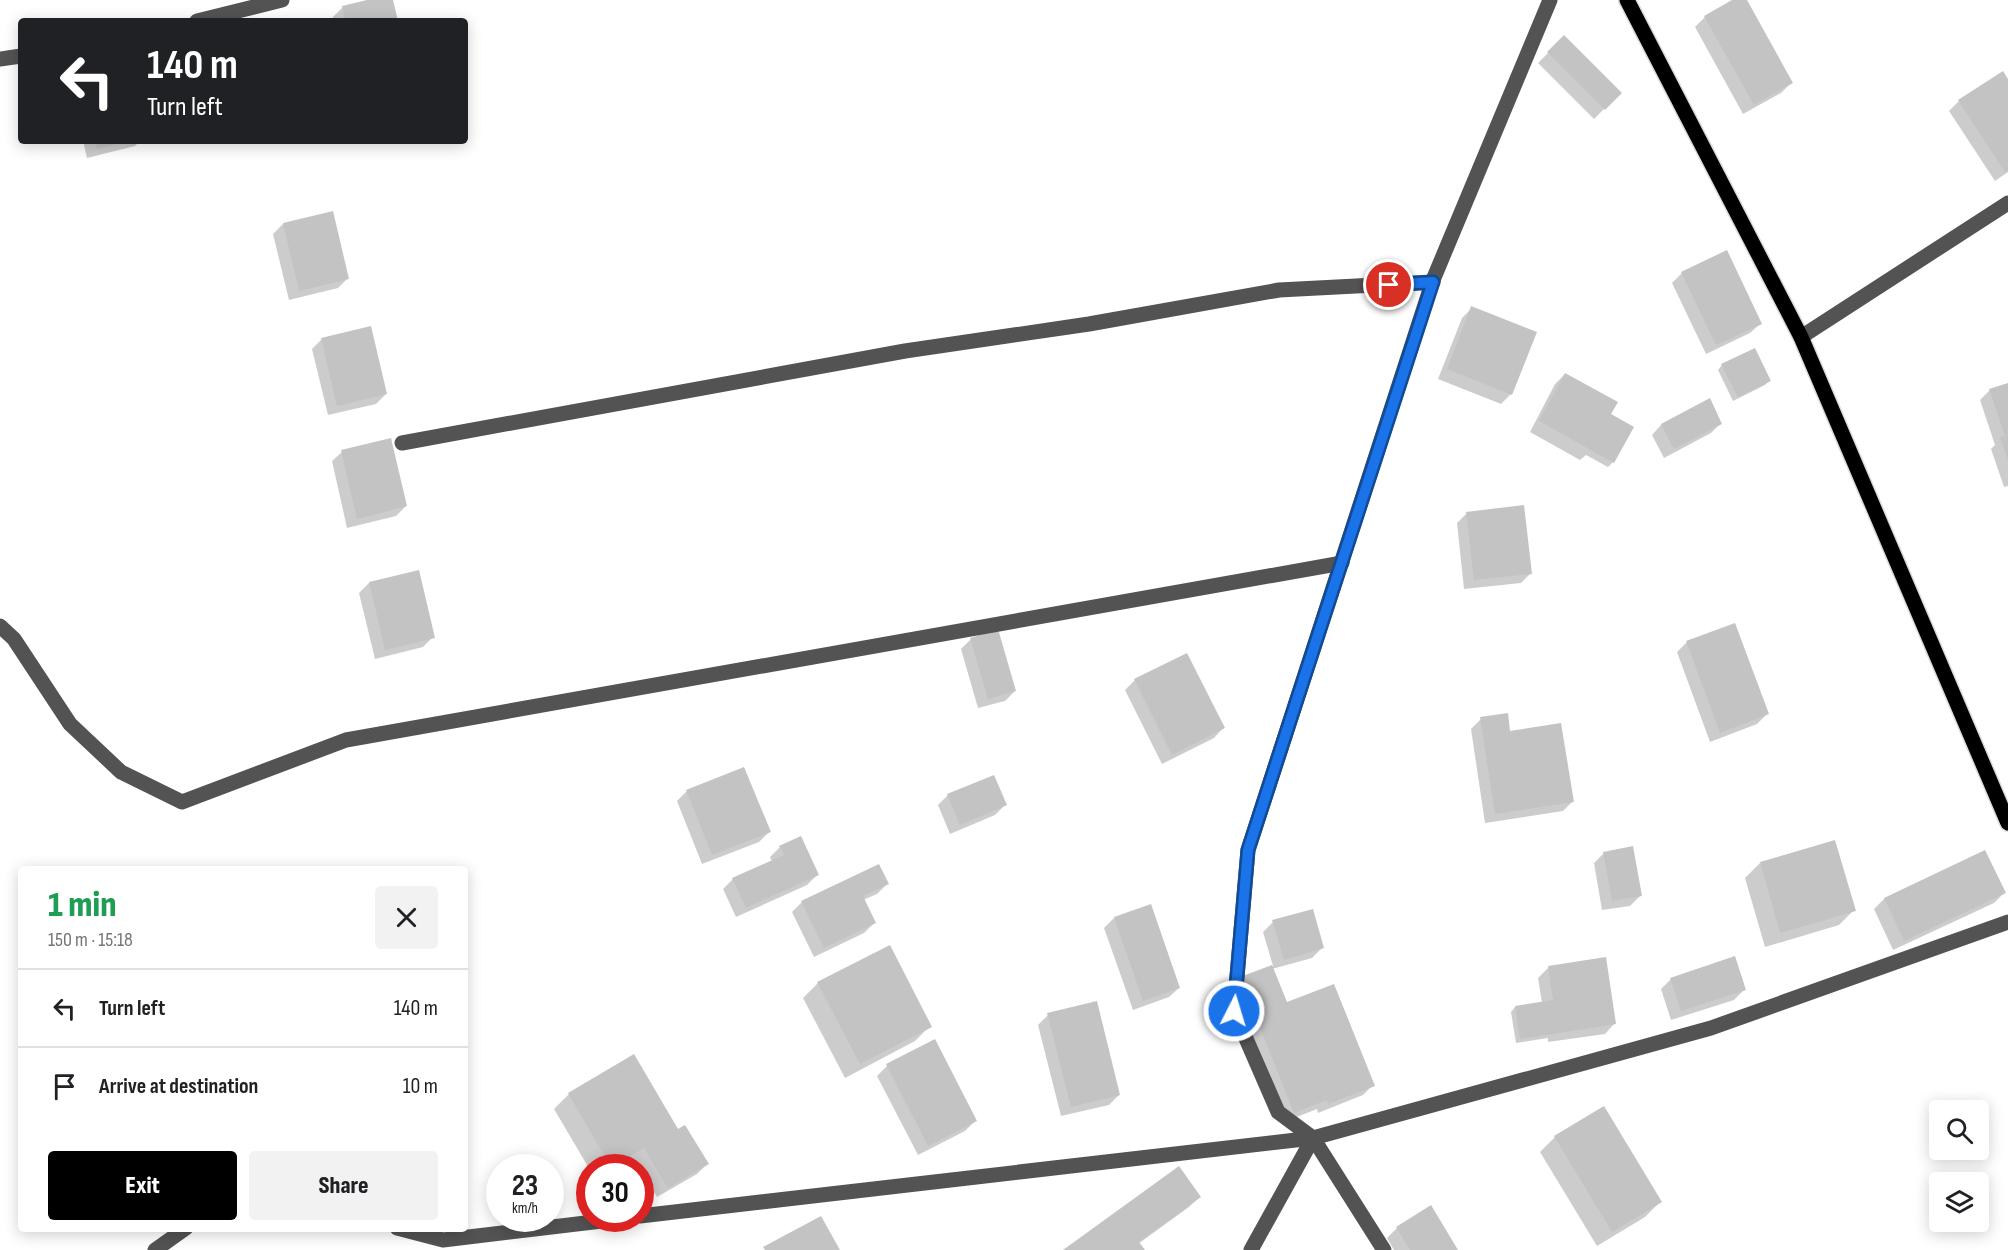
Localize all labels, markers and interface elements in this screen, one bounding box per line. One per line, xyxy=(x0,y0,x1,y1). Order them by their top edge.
text: 140 m xyxy=(147,40,238,91)
icon: left xyxy=(48,42,126,120)
text: Turn left xyxy=(147,91,223,123)
pin xyxy=(1363,259,1414,310)
icon: arrive xyxy=(1372,268,1405,301)
text: 1 min xyxy=(48,884,116,927)
button: close xyxy=(375,886,438,949)
text: 150 m · 15:18 xyxy=(48,928,133,952)
position arrow xyxy=(1202,979,1266,1043)
icon: left xyxy=(48,992,81,1025)
text: Turn left xyxy=(99,995,165,1022)
text: 140 m xyxy=(394,995,438,1022)
icon: arrive xyxy=(48,1070,81,1103)
text: Arrive at destination xyxy=(99,1073,258,1100)
text: 10 m xyxy=(403,1073,438,1100)
map controls xyxy=(1929,1100,1989,1232)
button: search xyxy=(1929,1100,1989,1160)
button: Exit xyxy=(48,1151,237,1220)
button: Share xyxy=(249,1151,438,1220)
speed limit sign: 30 xyxy=(576,1154,654,1232)
text: 23 xyxy=(512,1168,538,1204)
button: layers xyxy=(1929,1172,1989,1232)
text: km/h xyxy=(512,1199,538,1218)

